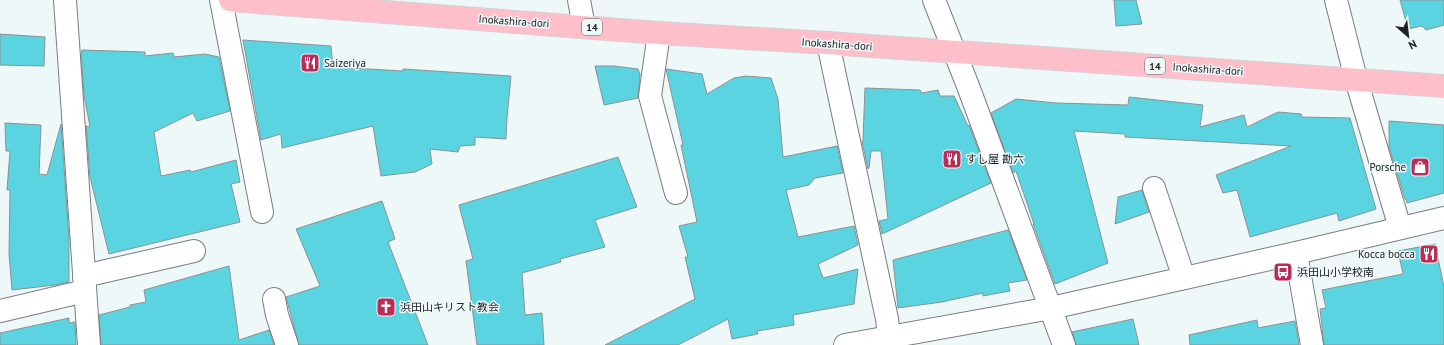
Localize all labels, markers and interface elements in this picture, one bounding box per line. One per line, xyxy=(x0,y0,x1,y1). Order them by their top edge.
street label: Inokashira-dori xyxy=(478,12,550,30)
north arrow xyxy=(1388,16,1428,56)
road number: 14 xyxy=(582,19,602,35)
street label: Inokashira-dori xyxy=(801,35,873,53)
text: N xyxy=(1406,37,1419,53)
restaurant icon: Saizeriya xyxy=(299,52,321,74)
place label: Saizeriya xyxy=(324,56,366,70)
road number: 14 xyxy=(1145,58,1165,74)
street label: Inokashira-dori xyxy=(1172,60,1244,78)
restaurant icon: すし屋 勘六 xyxy=(941,148,963,170)
place label: すし屋 勘六 xyxy=(966,152,1024,166)
shop icon: Porsche xyxy=(1409,156,1431,178)
place label: Porsche xyxy=(1369,160,1406,174)
restaurant icon: Kocca bocca xyxy=(1418,243,1440,265)
place label: Kocca bocca xyxy=(1358,247,1415,261)
bus stop icon: 浜田山小学校南 xyxy=(1272,261,1294,283)
place label: 浜田山小学校南 xyxy=(1297,265,1374,279)
church icon: 浜田山キリスト教会 xyxy=(375,296,397,318)
place label: 浜田山キリスト教会 xyxy=(400,300,499,314)

